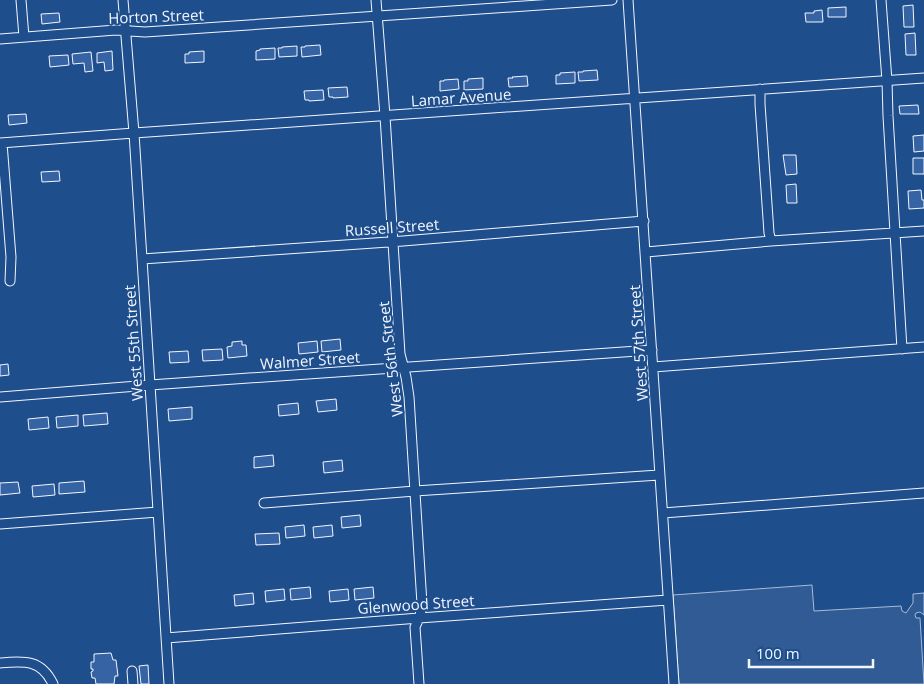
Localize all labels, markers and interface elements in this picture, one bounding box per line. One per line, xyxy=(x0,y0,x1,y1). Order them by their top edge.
street label: Horton Street xyxy=(108,4,204,28)
street label: Lamar Avenue xyxy=(410,84,512,110)
street label: Russell Street xyxy=(344,214,440,240)
street label: West 55th Street xyxy=(119,284,147,402)
street label: West 57th Street xyxy=(624,284,652,402)
street label: West 56th Street xyxy=(373,300,407,418)
street label: Walmer Street xyxy=(259,347,361,373)
street label: Glenwood Street xyxy=(357,590,475,618)
scale bar xyxy=(749,636,873,668)
text: 100 m xyxy=(756,643,800,663)

